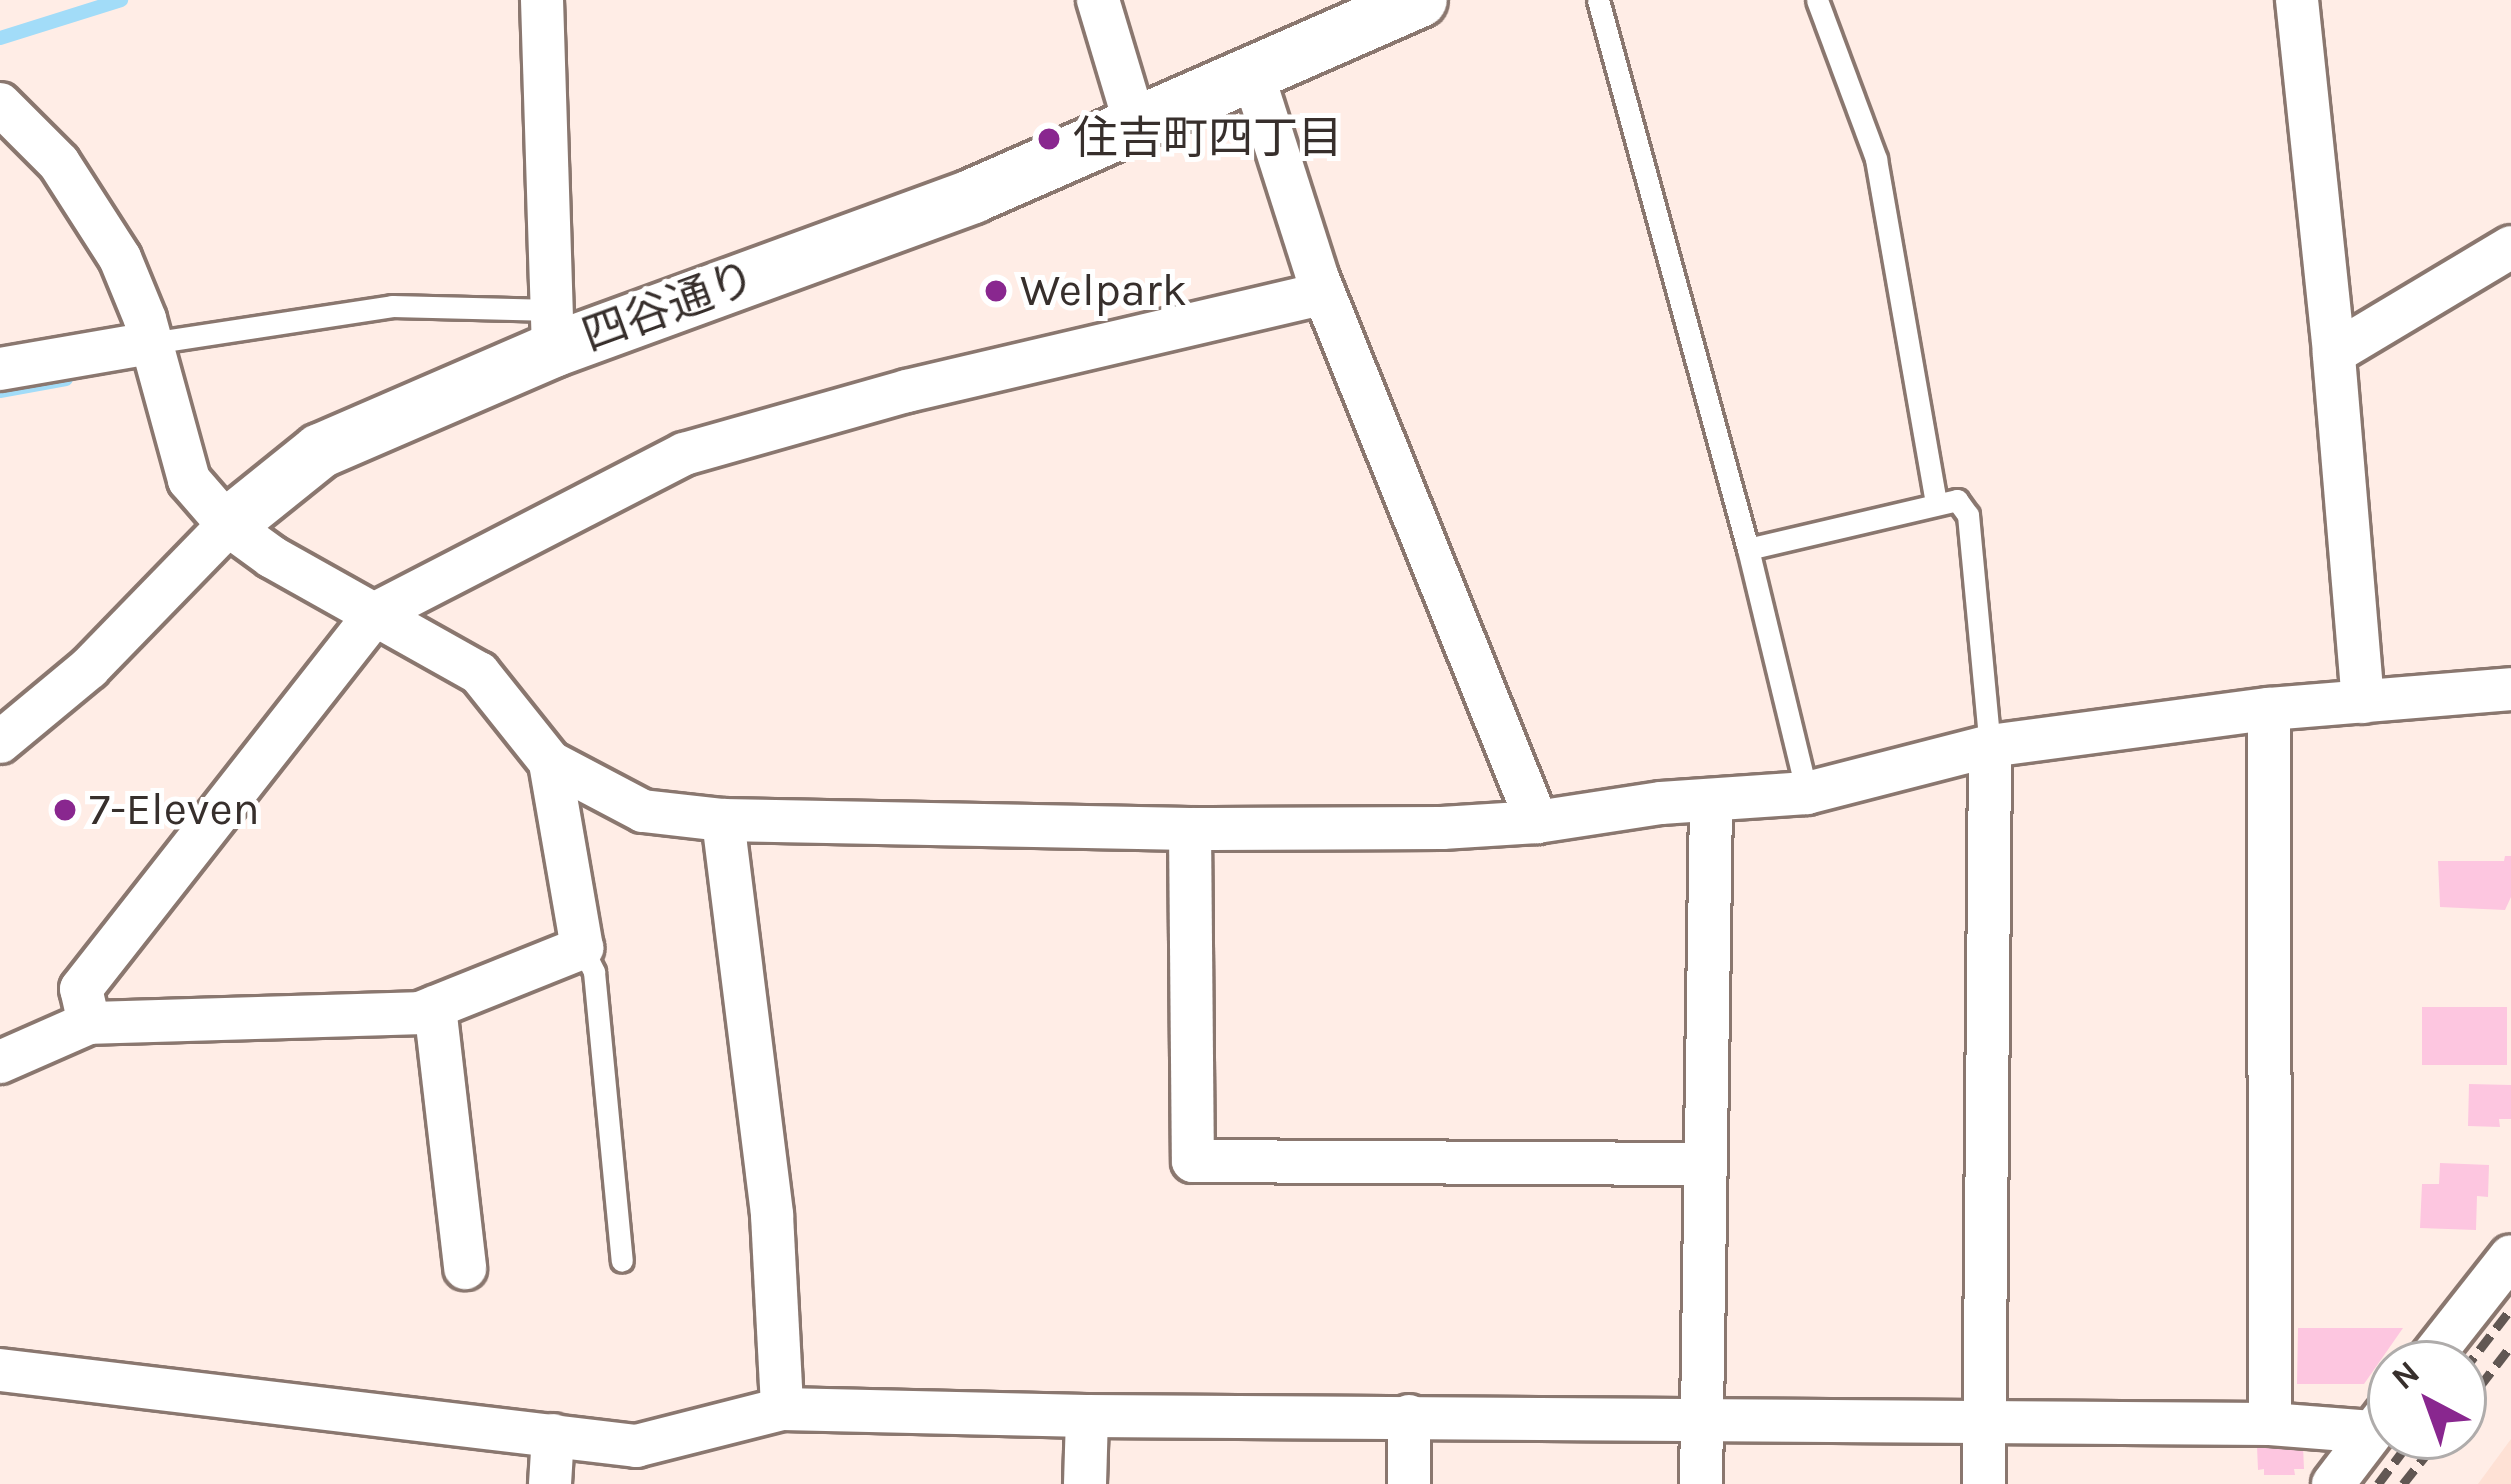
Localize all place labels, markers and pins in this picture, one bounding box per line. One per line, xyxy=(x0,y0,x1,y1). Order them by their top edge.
place label: 住吉町四丁目 xyxy=(1073,112,1343,166)
marker: 住吉町四丁目 xyxy=(1036,126,1062,152)
place label: Welpark xyxy=(1020,264,1187,318)
marker: Welpark xyxy=(983,278,1009,304)
place label: 7-Eleven xyxy=(89,783,260,837)
marker: 7-Eleven xyxy=(52,797,78,823)

